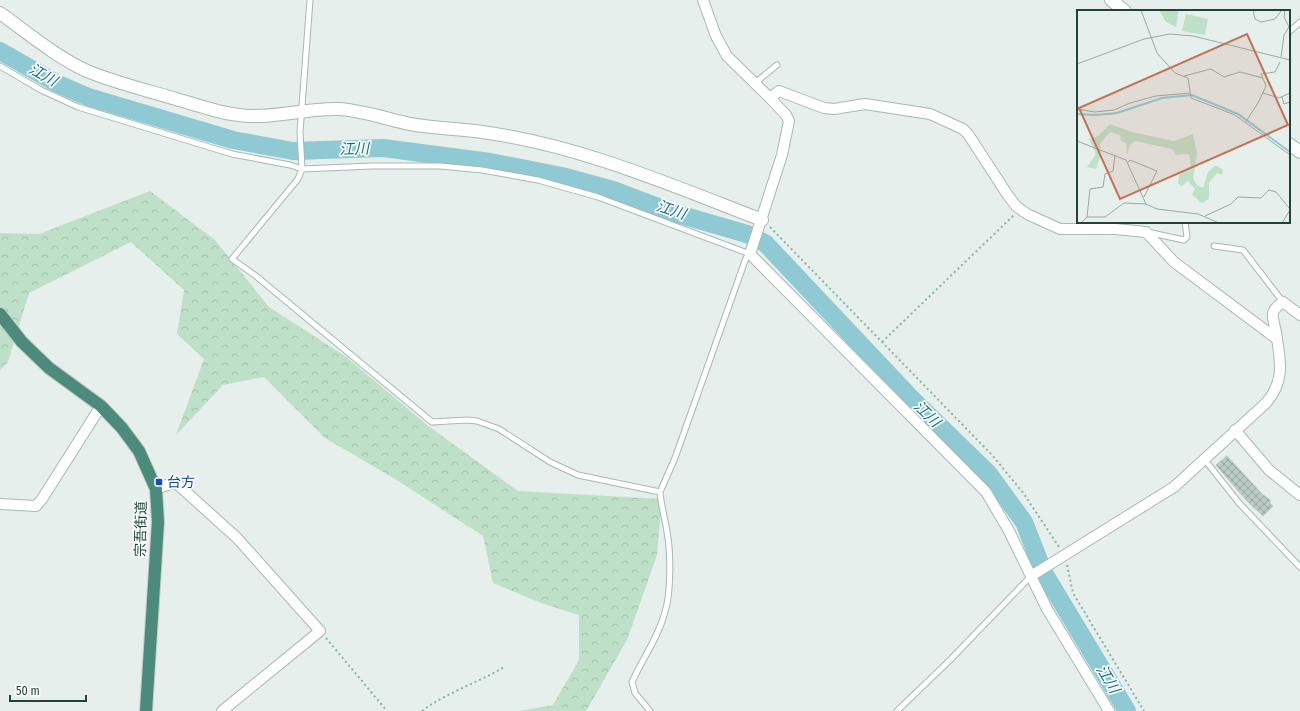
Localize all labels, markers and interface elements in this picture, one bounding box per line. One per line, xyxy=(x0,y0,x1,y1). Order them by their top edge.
inset map xyxy=(1077,10,1290,223)
water label: 江川 xyxy=(26,60,62,91)
water label: 江川 xyxy=(339,139,371,159)
water label: 江川 xyxy=(654,197,690,224)
water label: 江川 xyxy=(910,397,945,432)
place label: 台方 xyxy=(167,474,195,491)
marker: 台方 xyxy=(154,477,164,487)
street label: 宗吾街道 xyxy=(132,501,150,557)
water label: 江川 xyxy=(1093,662,1124,698)
scale bar xyxy=(10,677,86,703)
text: 50 m xyxy=(16,684,40,698)

